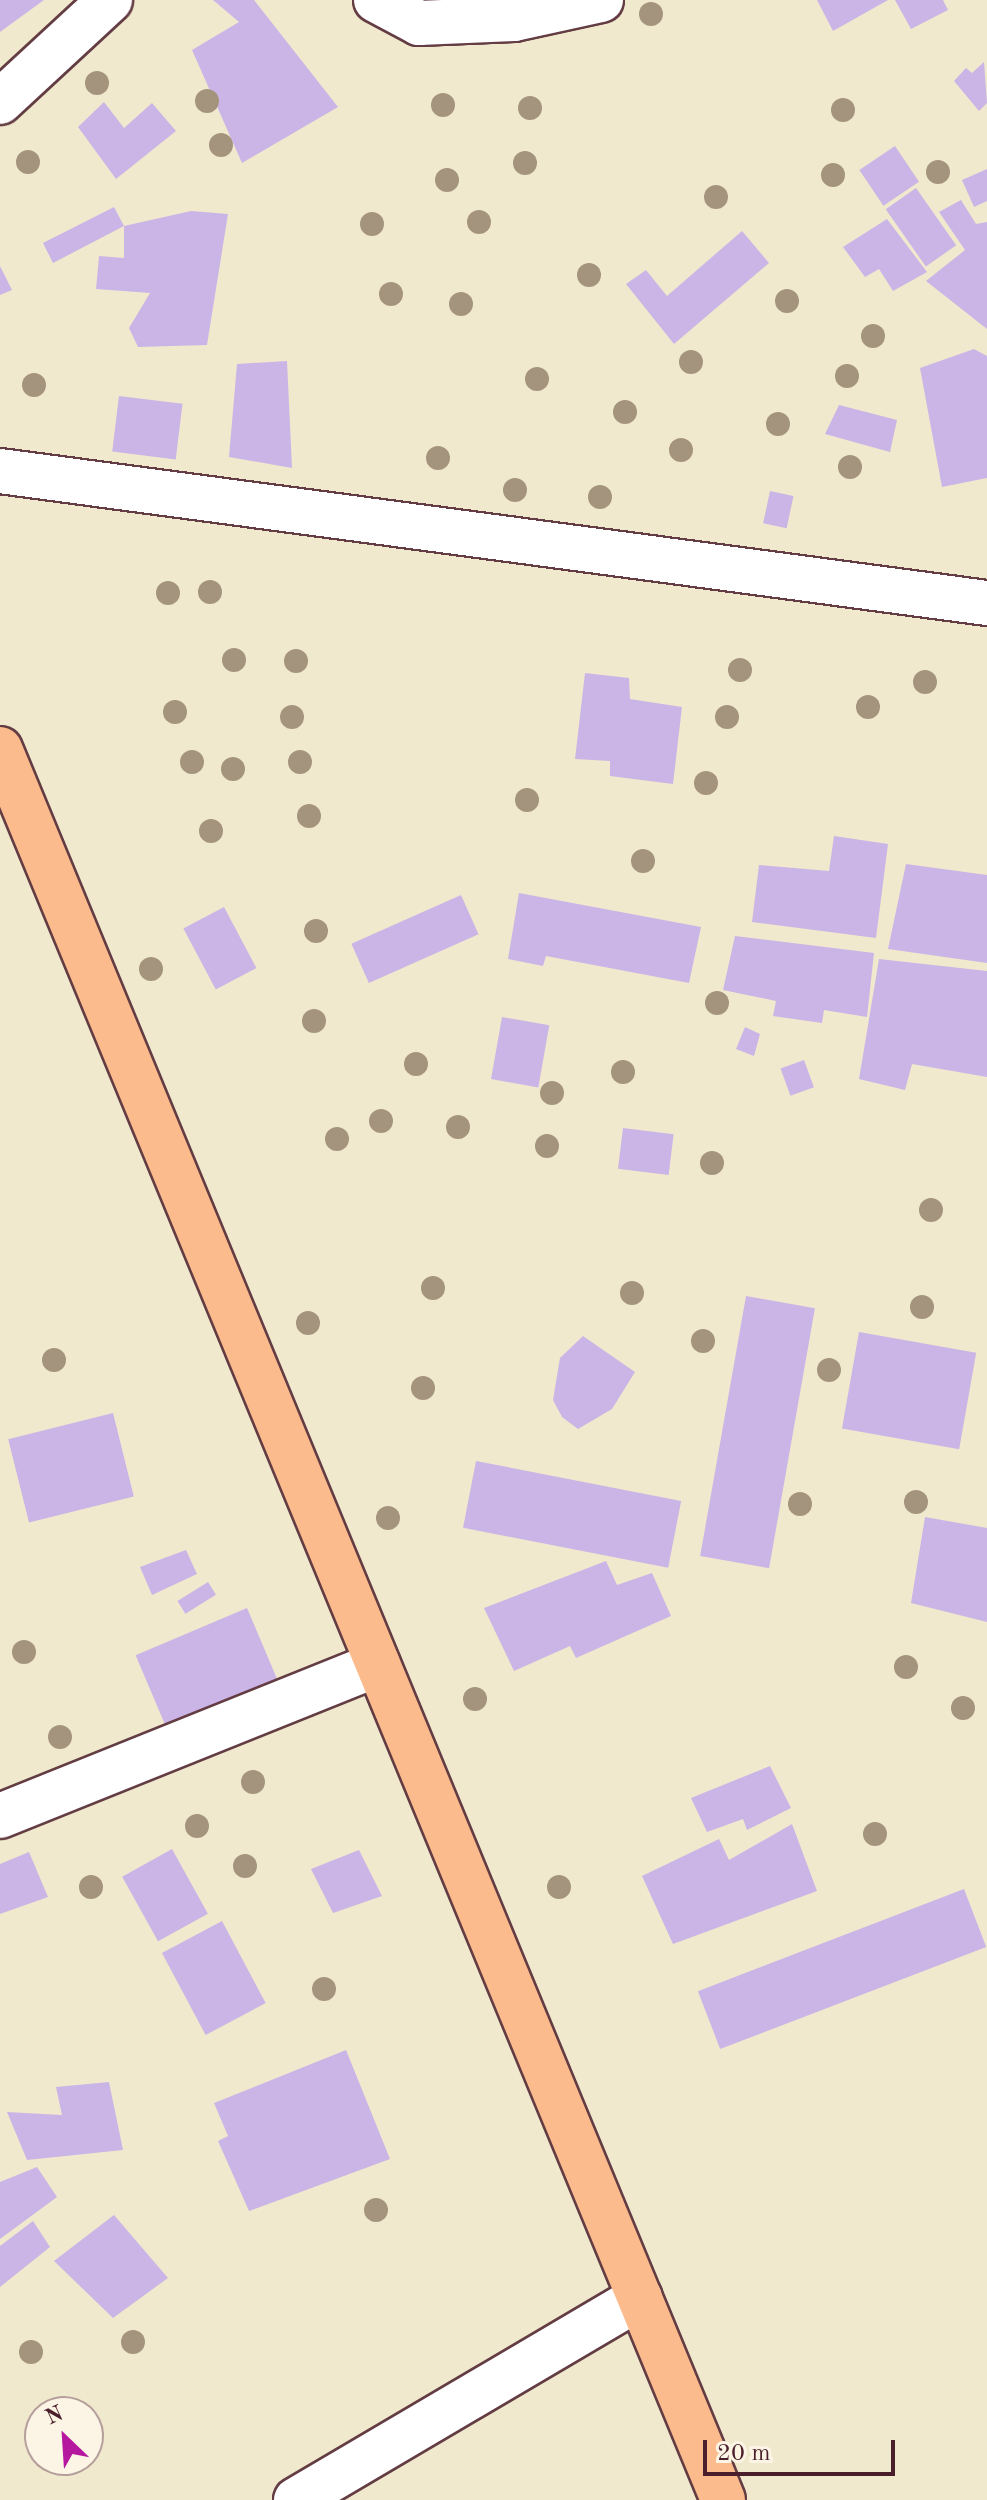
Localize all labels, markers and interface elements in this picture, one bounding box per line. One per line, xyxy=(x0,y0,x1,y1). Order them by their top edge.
north arrow xyxy=(24,2396,104,2476)
text: N xyxy=(42,2403,67,2430)
scale bar xyxy=(707,2424,899,2474)
text: 20 m xyxy=(717,2442,771,2466)

